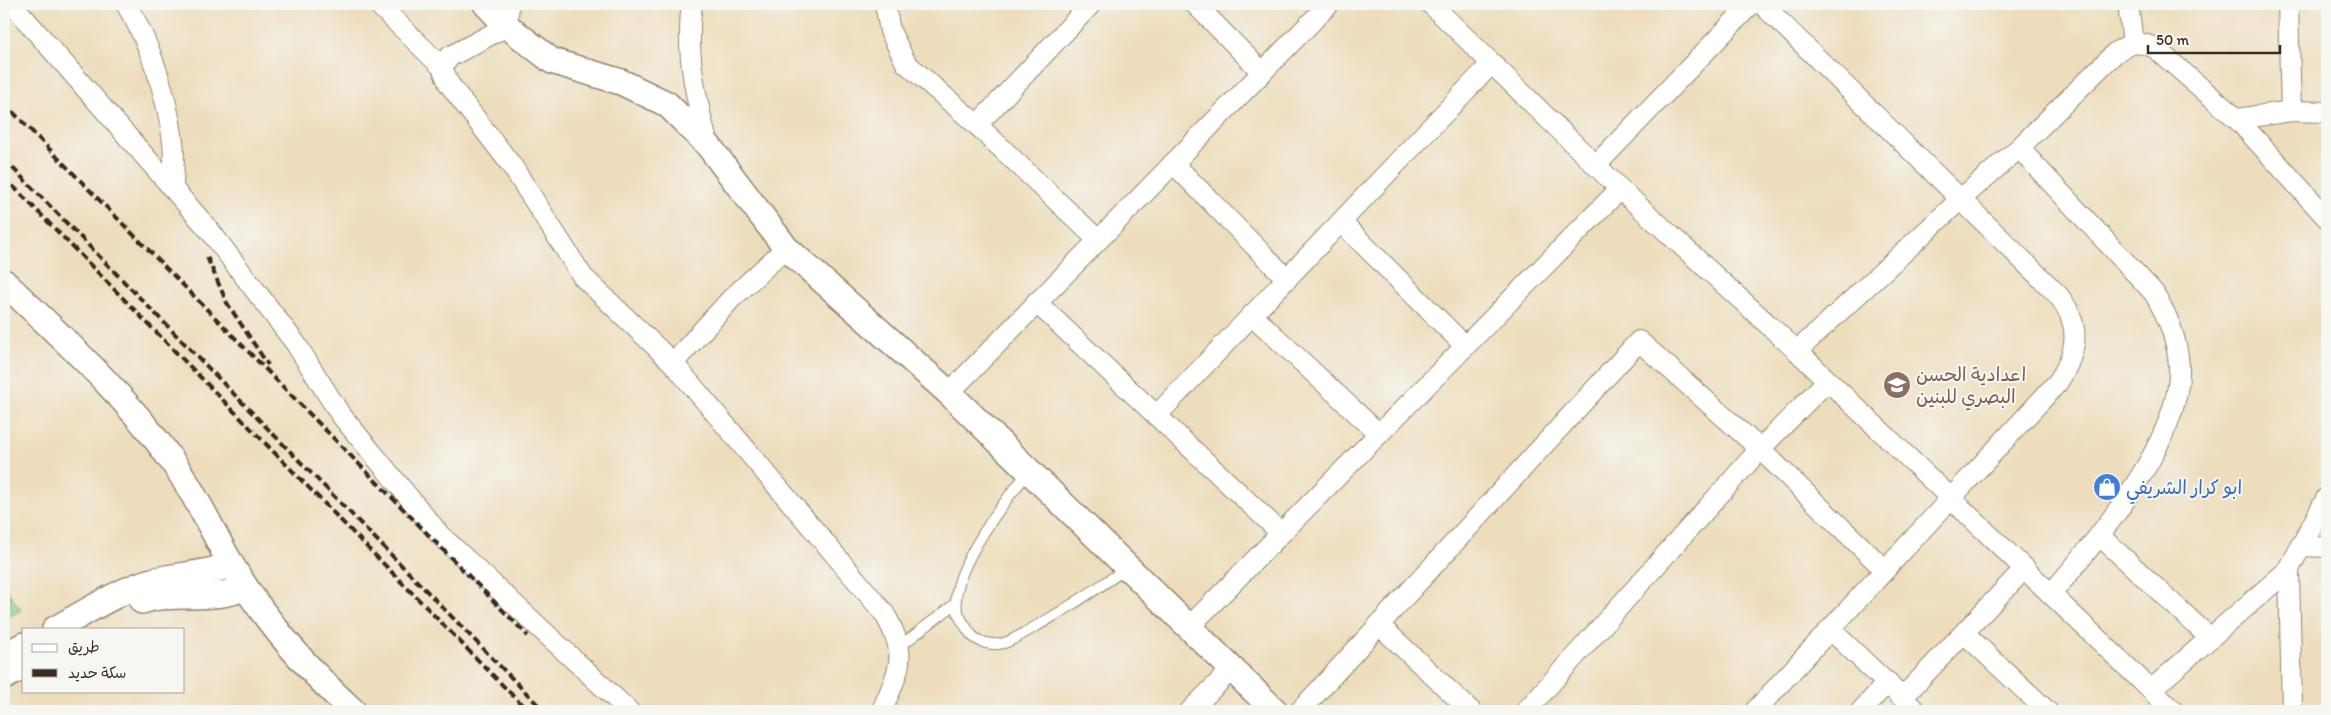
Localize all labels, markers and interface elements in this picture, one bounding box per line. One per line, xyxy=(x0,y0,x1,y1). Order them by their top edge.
scale bar xyxy=(2148,22,2281,54)
text: 50 m xyxy=(2156,31,2189,49)
place label: اعدادية الحسن البصري للبنين xyxy=(1916,363,2026,411)
school or university icon: اعدادية الحسن البصري للبنين xyxy=(1882,370,1912,400)
shop icon: ابو كرار الشريفي xyxy=(2092,472,2122,502)
place label: ابو كرار الشريفي xyxy=(2126,476,2242,504)
legend xyxy=(22,628,185,692)
text: طريق xyxy=(68,638,100,656)
text: سكة حديد xyxy=(68,664,126,682)

